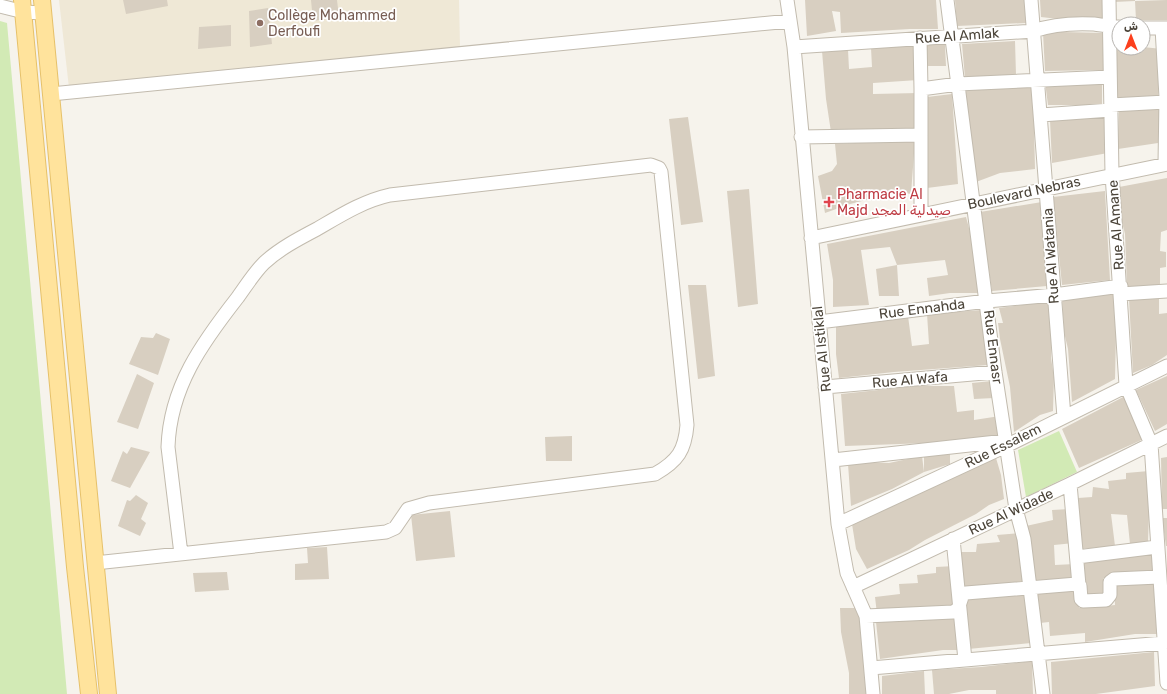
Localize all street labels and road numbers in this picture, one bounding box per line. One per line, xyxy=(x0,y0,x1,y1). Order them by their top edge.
street label: Rue Al Amlak xyxy=(914,25,1001,47)
street label: Boulevard Nebras xyxy=(966,173,1082,213)
street label: Rue Al Amane xyxy=(1104,179,1128,271)
street label: Rue Al Watania xyxy=(1039,208,1063,304)
street label: Rue Ennahda xyxy=(878,295,966,323)
street label: Rue Al Istiklal xyxy=(809,305,835,393)
street label: Rue Ennasr xyxy=(980,309,1006,386)
street label: Rue Al Wafa xyxy=(871,368,949,392)
street label: Rue Essalem xyxy=(962,420,1044,472)
street label: Rue Al Widade xyxy=(966,485,1056,539)

